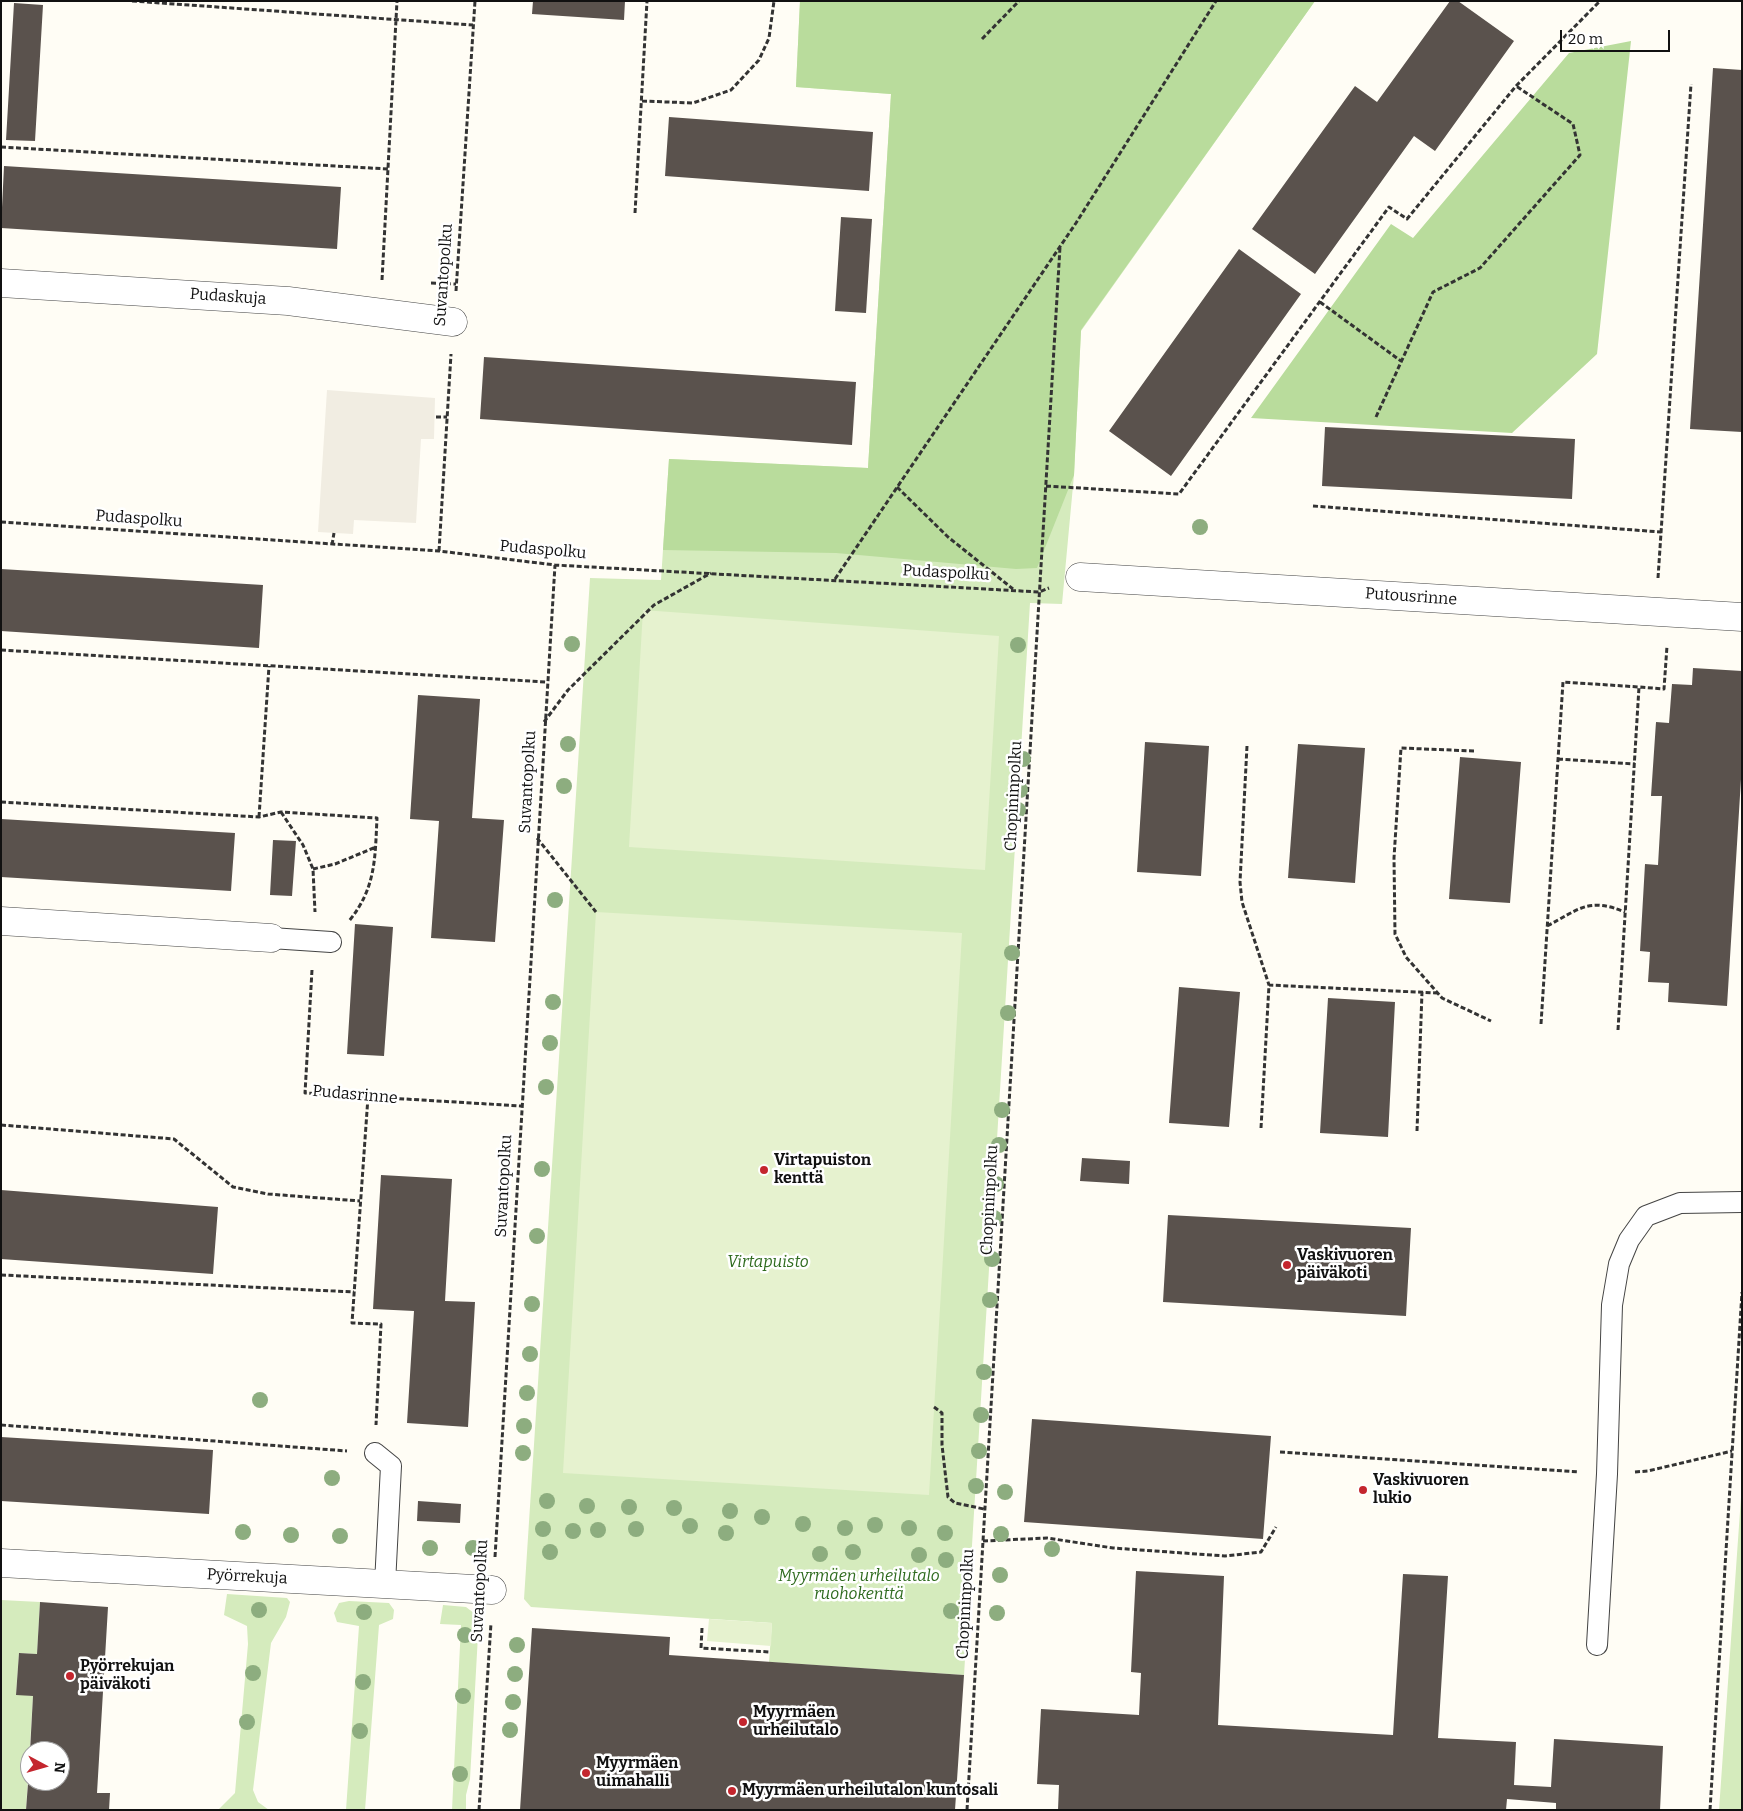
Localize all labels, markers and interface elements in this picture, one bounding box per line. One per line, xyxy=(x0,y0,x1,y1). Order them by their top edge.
scale bar xyxy=(1563,20,1673,52)
text: 20 m xyxy=(1568,30,1603,48)
street label: Suvantopolku xyxy=(431,223,457,327)
street label: Pudaskuja xyxy=(189,285,267,309)
street label: Pudaspolku xyxy=(95,506,183,532)
street label: Pudaspolku xyxy=(499,537,587,563)
street label: Pudaspolku xyxy=(902,561,990,585)
street label: Putousrinne xyxy=(1364,584,1458,610)
street label: Suvantopolku xyxy=(516,730,540,834)
street label: Chopininpolku xyxy=(1002,740,1026,852)
street label: Pudasrinne xyxy=(312,1082,398,1108)
street label: Suvantopolku xyxy=(492,1134,516,1238)
street label: Chopininpolku xyxy=(978,1144,1002,1256)
place label: Virtapuiston kenttä xyxy=(774,1151,871,1189)
marker: Virtapuiston kenttä xyxy=(758,1164,770,1176)
place label: Vaskivuoren päiväkoti xyxy=(1297,1246,1393,1284)
park label: Virtapuisto xyxy=(727,1253,809,1273)
marker: Vaskivuoren päiväkoti xyxy=(1281,1259,1293,1271)
place label: Vaskivuoren lukio xyxy=(1373,1471,1469,1509)
marker: Vaskivuoren lukio xyxy=(1357,1484,1369,1496)
street label: Suvantopolku xyxy=(468,1539,492,1643)
street label: Chopininpolku xyxy=(954,1548,978,1660)
street label: Pyörrekuja xyxy=(206,1565,288,1589)
park label: Myyrmäen urheilutalo ruohokenttä xyxy=(778,1567,940,1605)
place label: Pyörrekujan päiväkoti xyxy=(80,1657,174,1695)
marker: Pyörrekujan päiväkoti xyxy=(64,1670,76,1682)
place label: Myyrmäen urheilutalo xyxy=(753,1703,839,1741)
marker: Myyrmäen urheilutalo xyxy=(737,1716,749,1728)
north arrow xyxy=(20,1741,70,1791)
place label: Myyrmäen uimahalli xyxy=(596,1754,678,1792)
text: N xyxy=(50,1761,68,1774)
marker: Myyrmäen uimahalli xyxy=(580,1767,592,1779)
place label: Myyrmäen urheilutalon kuntosali xyxy=(742,1781,998,1801)
marker: Myyrmäen urheilutalon kuntosali xyxy=(726,1785,738,1797)

